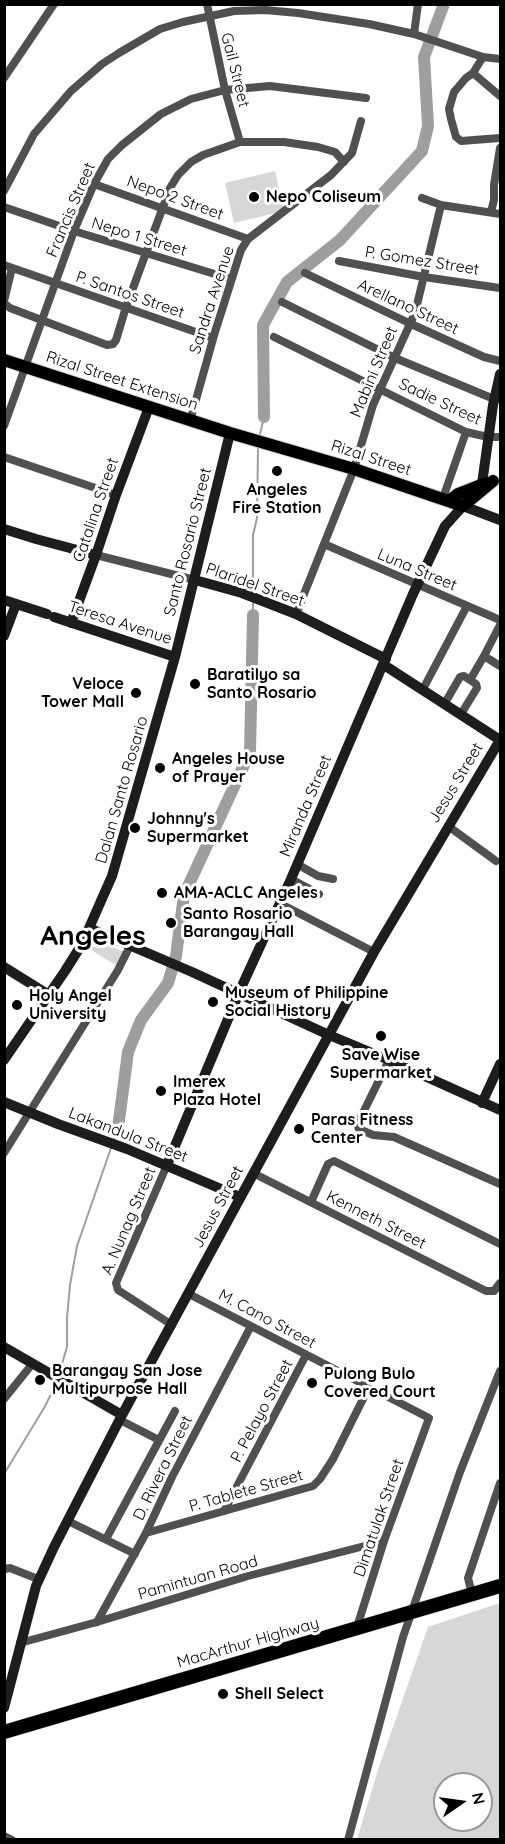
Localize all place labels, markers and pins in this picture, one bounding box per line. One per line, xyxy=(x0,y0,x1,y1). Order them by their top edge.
place label: Nepo Coliseum xyxy=(266,187,381,207)
marker: Nepo Coliseum xyxy=(247,190,261,204)
marker: Angeles Fire Station xyxy=(270,464,284,478)
place label: Angeles Fire Station xyxy=(232,480,322,518)
place label: Baratilyo sa Santo Rosario xyxy=(207,665,317,703)
place label: Veloce Tower Mall xyxy=(41,674,124,712)
marker: Baratilyo sa Santo Rosario xyxy=(188,677,202,691)
marker: Veloce Tower Mall xyxy=(129,686,143,700)
place label: Angeles House of Prayer xyxy=(172,749,285,787)
marker: Angeles House of Prayer xyxy=(153,761,167,775)
place label: Johnny's Supermarket xyxy=(147,809,249,847)
marker: Johnny's Supermarket xyxy=(128,821,142,835)
place label: AMA-ACLC Angeles xyxy=(174,883,318,903)
marker: AMA-ACLC Angeles xyxy=(155,886,169,900)
place label: Santo Rosario Barangay Hall xyxy=(183,904,294,942)
marker: Santo Rosario Barangay Hall xyxy=(164,916,178,930)
place label: Museum of Philippine Social History xyxy=(225,983,388,1021)
place label: Holy Angel University xyxy=(29,986,112,1024)
marker: Museum of Philippine Social History xyxy=(206,995,220,1009)
marker: Holy Angel University xyxy=(10,998,24,1012)
marker: Save Wise Supermarket xyxy=(374,1029,388,1043)
place label: Save Wise Supermarket xyxy=(330,1045,432,1083)
place label: Imerex Plaza Hotel xyxy=(173,1072,261,1110)
marker: Imerex Plaza Hotel xyxy=(154,1084,168,1098)
place label: Paras Fitness Center xyxy=(311,1110,413,1148)
marker: Paras Fitness Center xyxy=(292,1122,306,1136)
place label: Barangay San Jose Multipurpose Hall xyxy=(52,1361,202,1399)
place label: Pulong Bulo Covered Court xyxy=(324,1364,436,1402)
marker: Barangay San Jose Multipurpose Hall xyxy=(33,1373,47,1387)
marker: Pulong Bulo Covered Court xyxy=(305,1376,319,1390)
place label: Shell Select xyxy=(235,1684,324,1704)
marker: Shell Select xyxy=(216,1687,230,1701)

